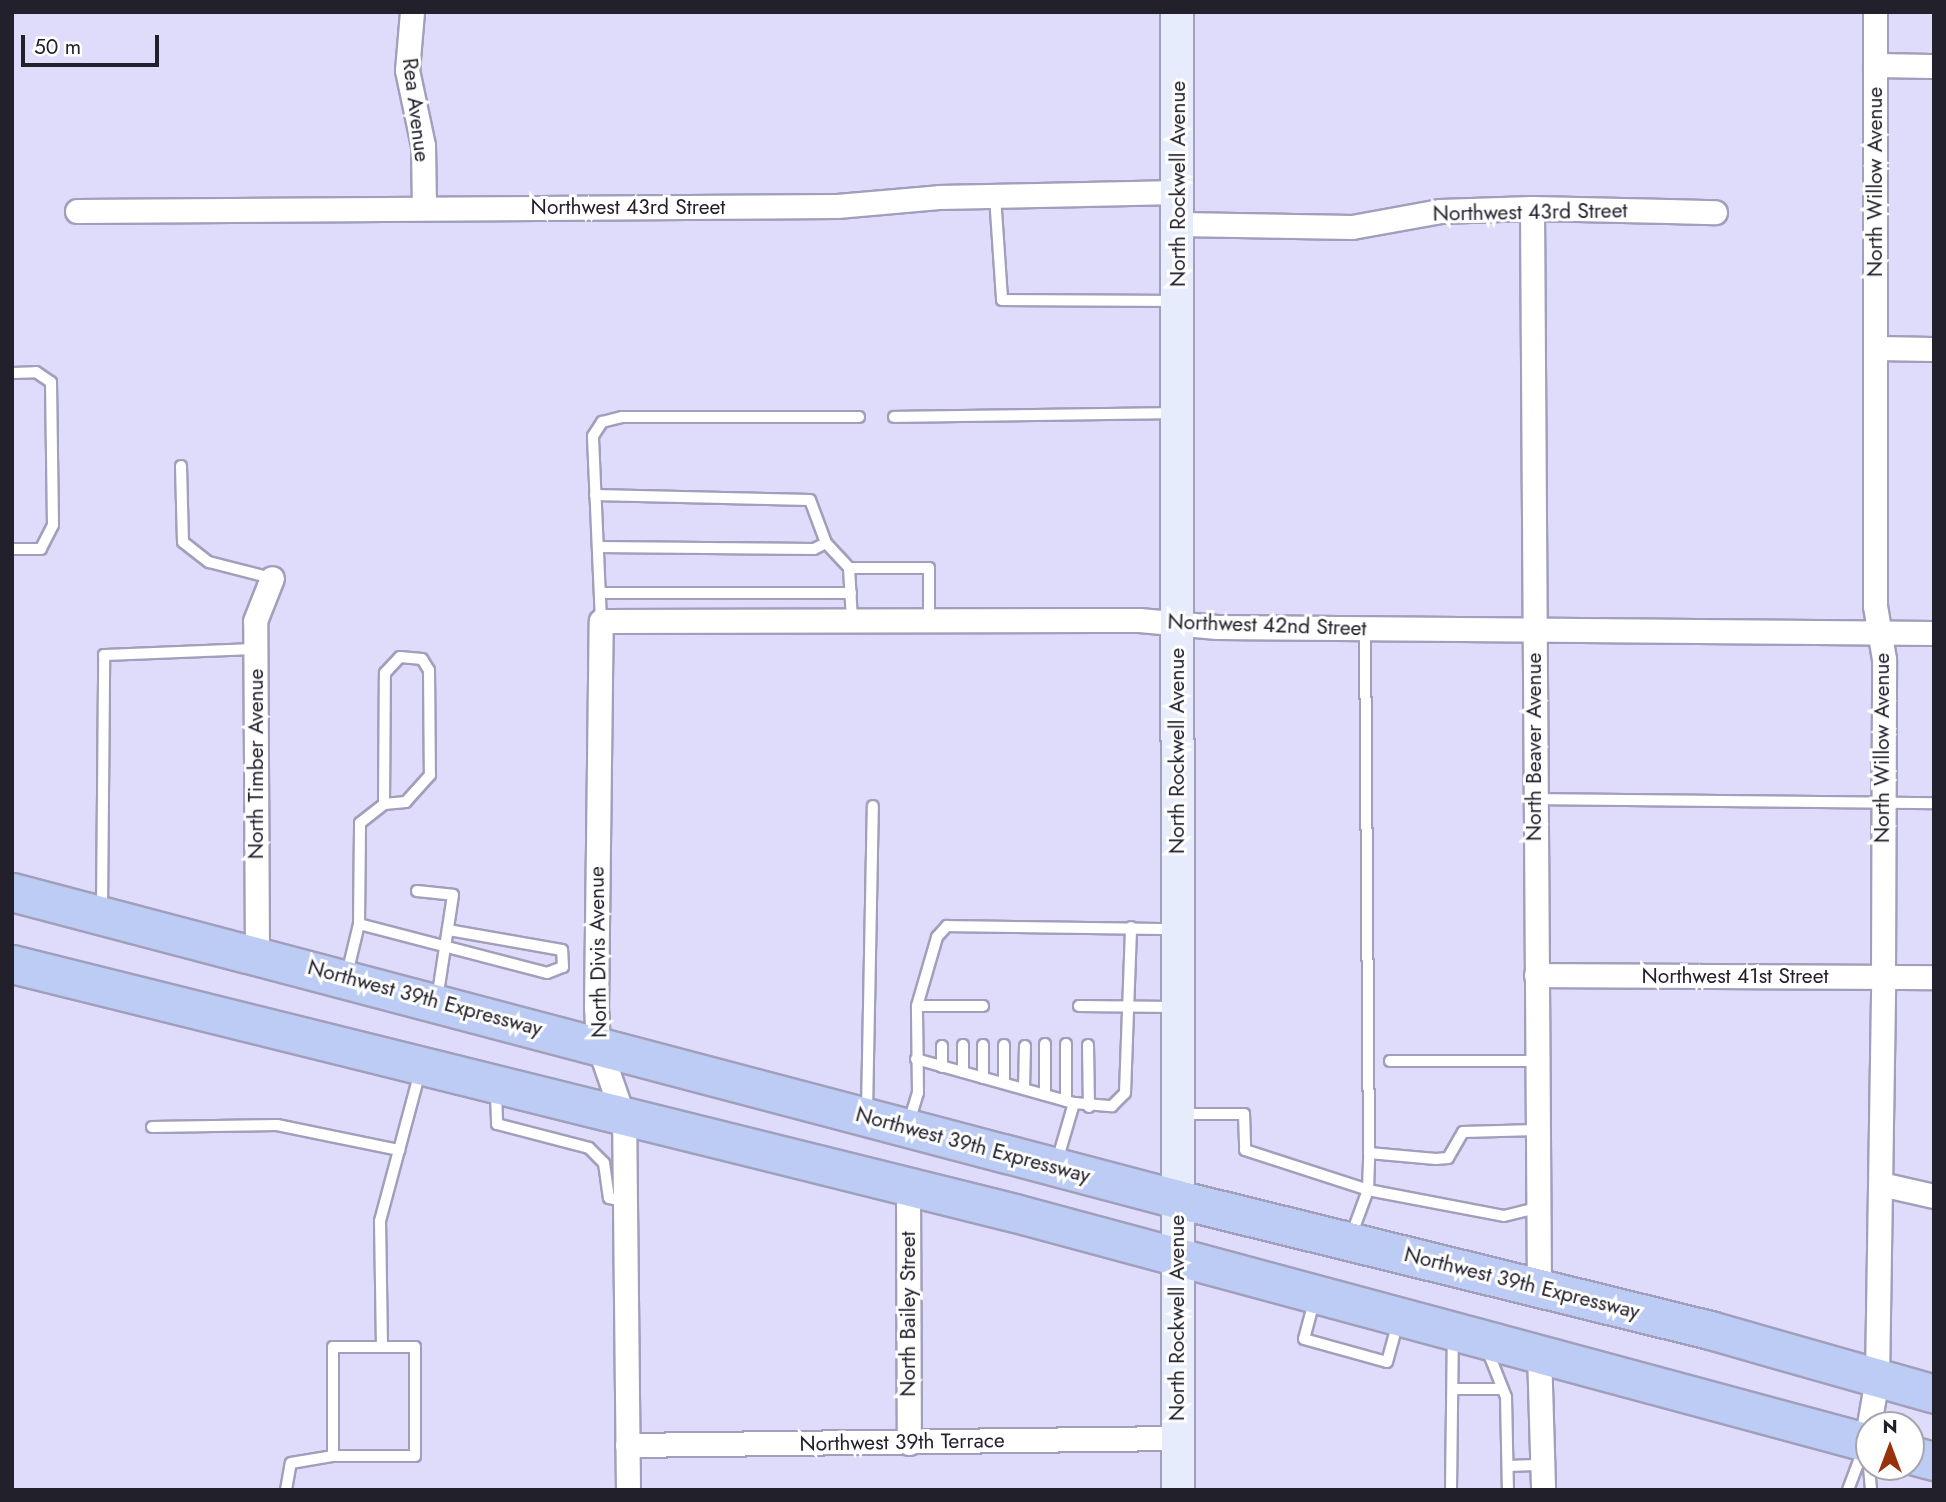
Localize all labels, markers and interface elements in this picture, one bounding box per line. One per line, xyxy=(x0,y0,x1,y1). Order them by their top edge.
scale bar xyxy=(24,21,163,65)
text: 50 m xyxy=(34,32,81,62)
street label: Rea Avenue xyxy=(397,57,435,163)
street label: North Rockwell Avenue xyxy=(1165,81,1191,287)
street label: North Willow Avenue xyxy=(1862,87,1888,277)
street label: Northwest 43rd Street xyxy=(531,194,725,220)
street label: Northwest 43rd Street xyxy=(1432,198,1628,226)
street label: Northwest 42nd Street xyxy=(1167,609,1367,641)
street label: North Rockwell Avenue xyxy=(1164,648,1190,854)
street label: North Beaver Avenue xyxy=(1521,653,1547,841)
street label: North Willow Avenue xyxy=(1869,653,1895,843)
street label: North Timber Avenue xyxy=(243,669,269,859)
street label: North Divis Avenue xyxy=(584,866,612,1038)
street label: Northwest 39th Expressway xyxy=(305,955,545,1041)
street label: Northwest 41st Street xyxy=(1641,963,1829,989)
street label: Northwest 39th Expressway xyxy=(853,1102,1093,1188)
street label: North Rockwell Avenue xyxy=(1164,1215,1190,1421)
street label: North Bailey Street xyxy=(895,1231,921,1397)
street label: Northwest 39th Expressway xyxy=(1402,1242,1642,1324)
north arrow xyxy=(1855,1411,1925,1481)
text: N xyxy=(1882,1413,1898,1440)
street label: Northwest 39th Terrace xyxy=(799,1428,1005,1456)

